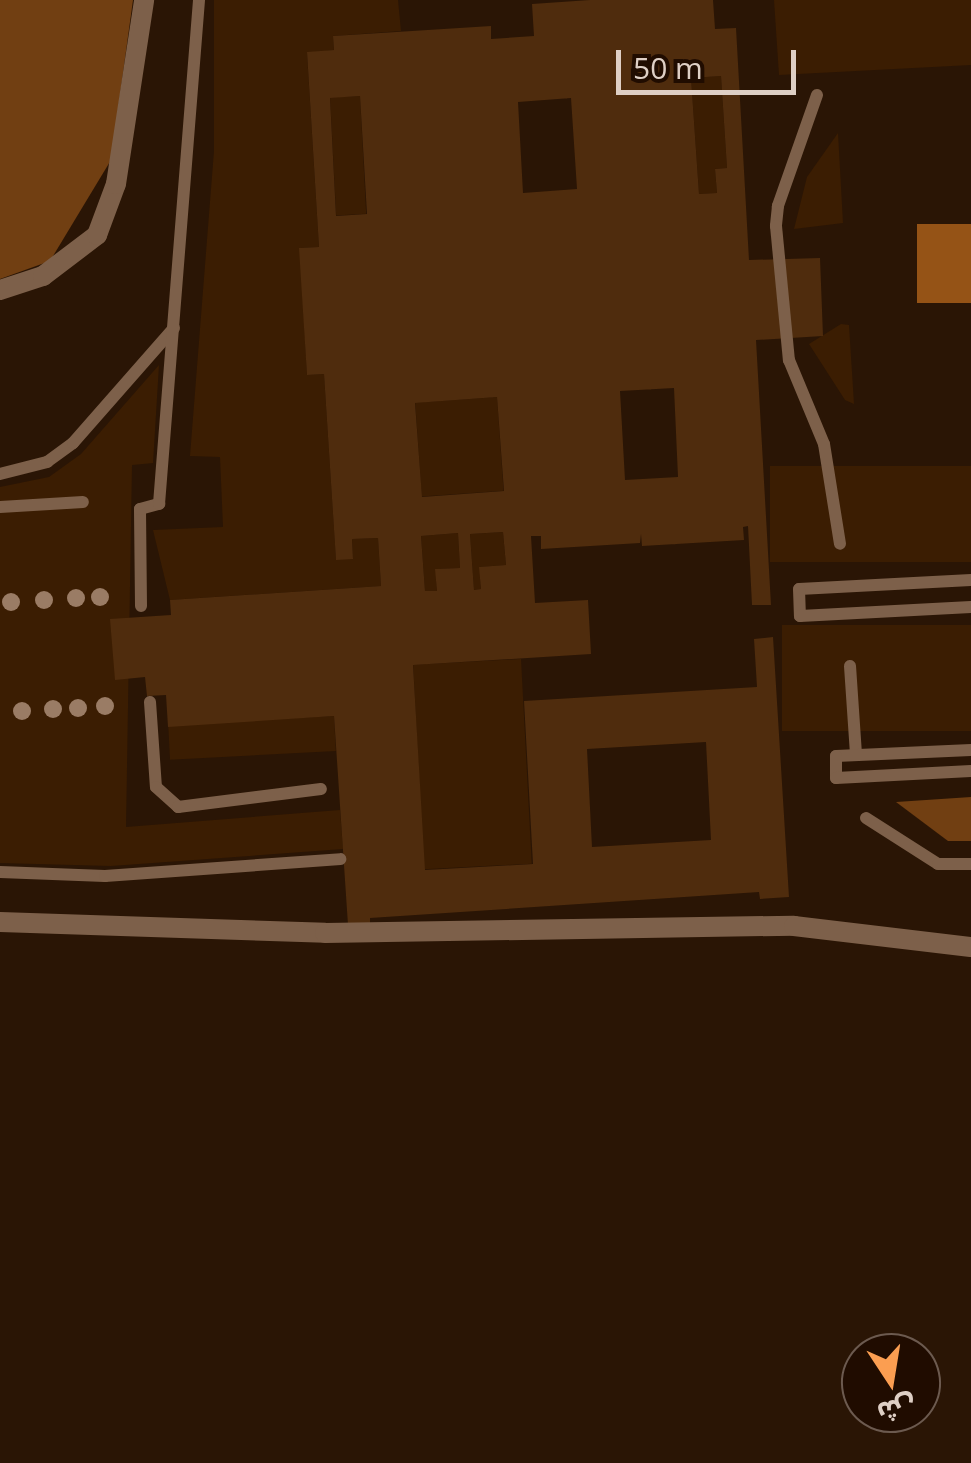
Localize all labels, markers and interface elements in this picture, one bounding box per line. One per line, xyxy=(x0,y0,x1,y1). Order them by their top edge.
scale bar xyxy=(621,30,801,92)
text: 50 m xyxy=(633,47,703,88)
north arrow xyxy=(841,1333,941,1433)
text: ش xyxy=(874,1388,920,1433)

